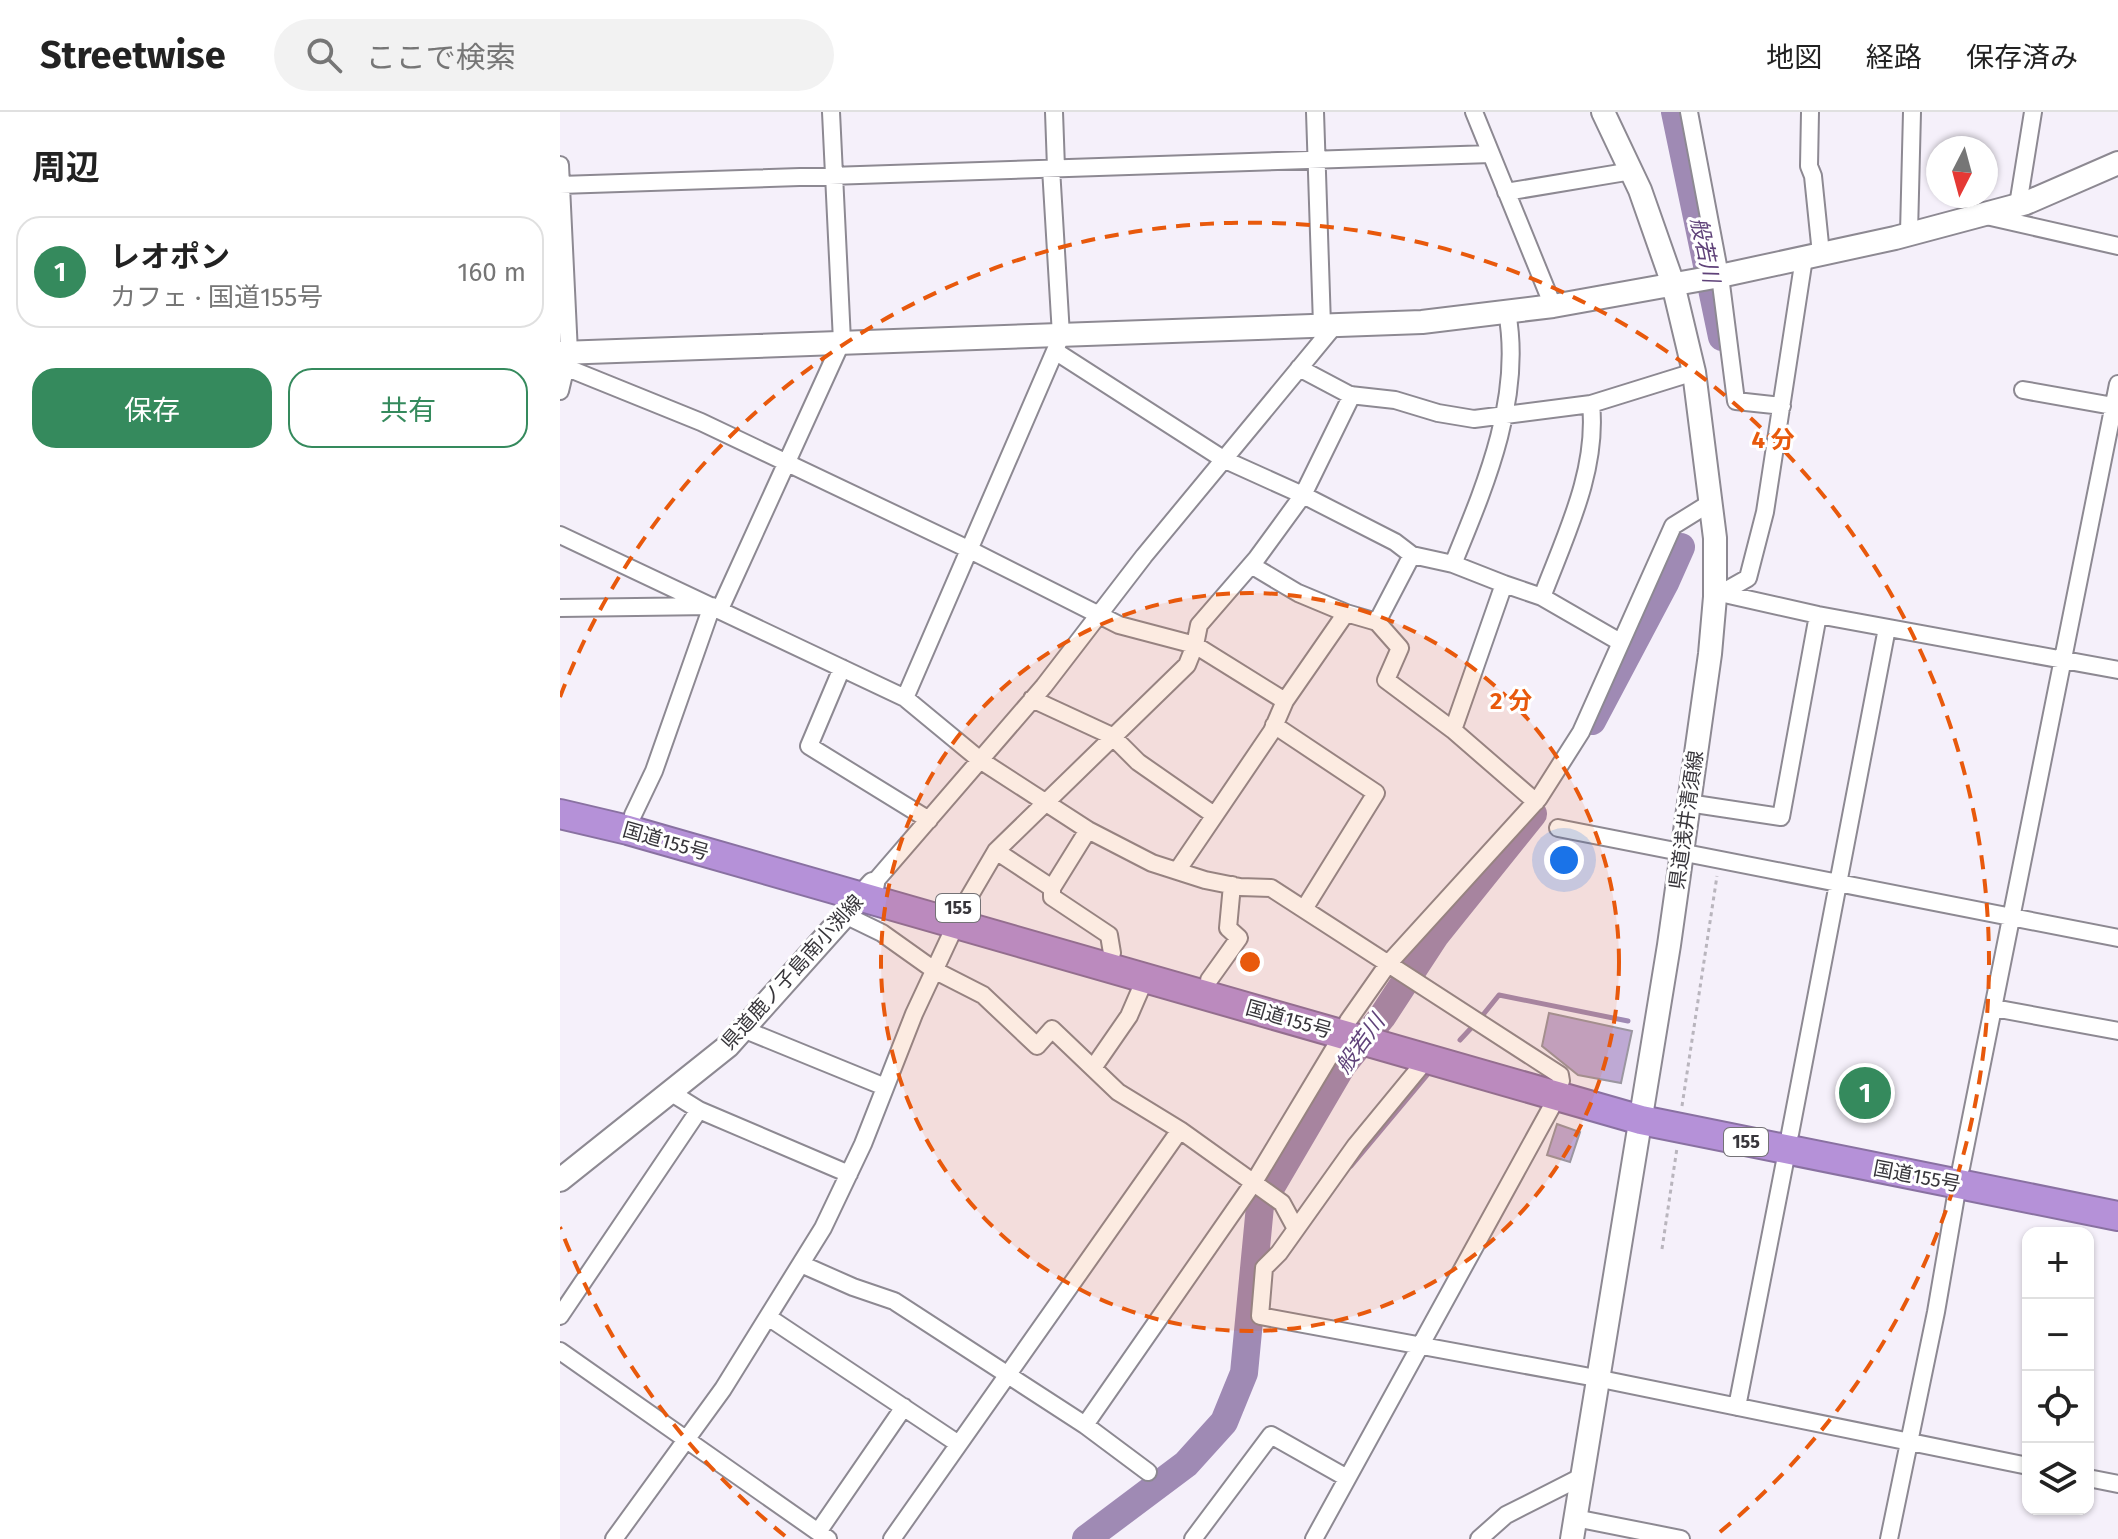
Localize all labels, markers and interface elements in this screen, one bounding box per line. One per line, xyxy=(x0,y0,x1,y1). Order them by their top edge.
search box xyxy=(274,19,834,91)
text: Streetwise xyxy=(40,32,226,78)
icon: search xyxy=(302,33,346,77)
text: ここで検索 xyxy=(366,40,516,76)
text: 地図 xyxy=(1766,41,1822,74)
text: 経路 xyxy=(1866,41,1922,74)
text: 保存済み xyxy=(1966,41,2078,74)
north arrow xyxy=(1926,136,1998,208)
text: 周辺 xyxy=(32,147,100,188)
water label: 般若川 xyxy=(1685,215,1725,287)
text: レオポン xyxy=(110,239,230,275)
text: 1 xyxy=(54,257,66,288)
text: 160 m xyxy=(457,257,526,288)
text: カフェ · 国道155号 xyxy=(110,282,323,313)
button: 保存 xyxy=(32,368,272,448)
button: 共有 xyxy=(288,368,528,448)
text: 4 分 xyxy=(1751,426,1795,454)
text: 2 分 xyxy=(1490,687,1532,715)
street label: 県道浅井清須線 xyxy=(1664,749,1708,891)
street label: 国道155号 xyxy=(620,817,712,865)
your location xyxy=(1544,840,1584,880)
street label: 県道鹿ノ子島南小渕線 xyxy=(716,890,868,1054)
road number: 155 xyxy=(936,894,980,922)
centre of rings xyxy=(1236,948,1264,976)
street label: 国道155号 xyxy=(1243,995,1335,1043)
water label: 般若川 xyxy=(1330,1008,1391,1079)
pin: 1 xyxy=(1839,1063,1891,1123)
road number: 155 xyxy=(1724,1128,1768,1156)
street label: 国道155号 xyxy=(1871,1156,1963,1196)
map controls xyxy=(2022,1227,2094,1515)
button: + xyxy=(2022,1227,2094,1299)
button: − xyxy=(2022,1299,2094,1371)
button: locate xyxy=(2022,1371,2094,1443)
button: layers xyxy=(2022,1443,2094,1515)

